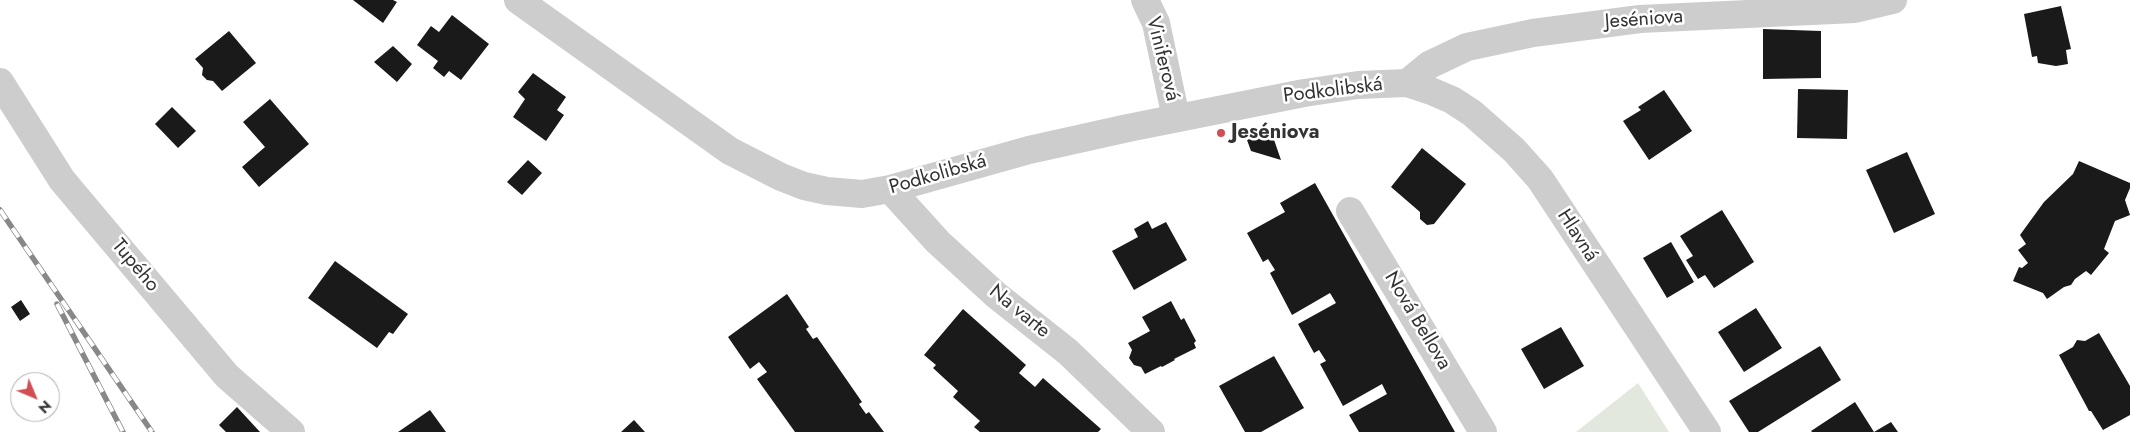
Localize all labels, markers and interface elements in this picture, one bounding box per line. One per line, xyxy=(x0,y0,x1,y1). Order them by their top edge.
street label: Jeséniova xyxy=(1604,5,1684,35)
street label: Viniferová xyxy=(1140,14,1184,104)
street label: Podkolibská xyxy=(1282,73,1384,109)
place label: Jeséniova xyxy=(1231,121,1319,145)
marker: Jeséniova xyxy=(1215,127,1227,139)
street label: Podkolibská xyxy=(887,150,989,200)
street label: Hlavná xyxy=(1551,205,1603,267)
street label: Tupého xyxy=(106,235,164,297)
street label: Nová Bellova xyxy=(1378,268,1456,374)
street label: Na varte xyxy=(984,280,1054,344)
north arrow xyxy=(10,372,60,422)
text: N xyxy=(34,396,56,418)

